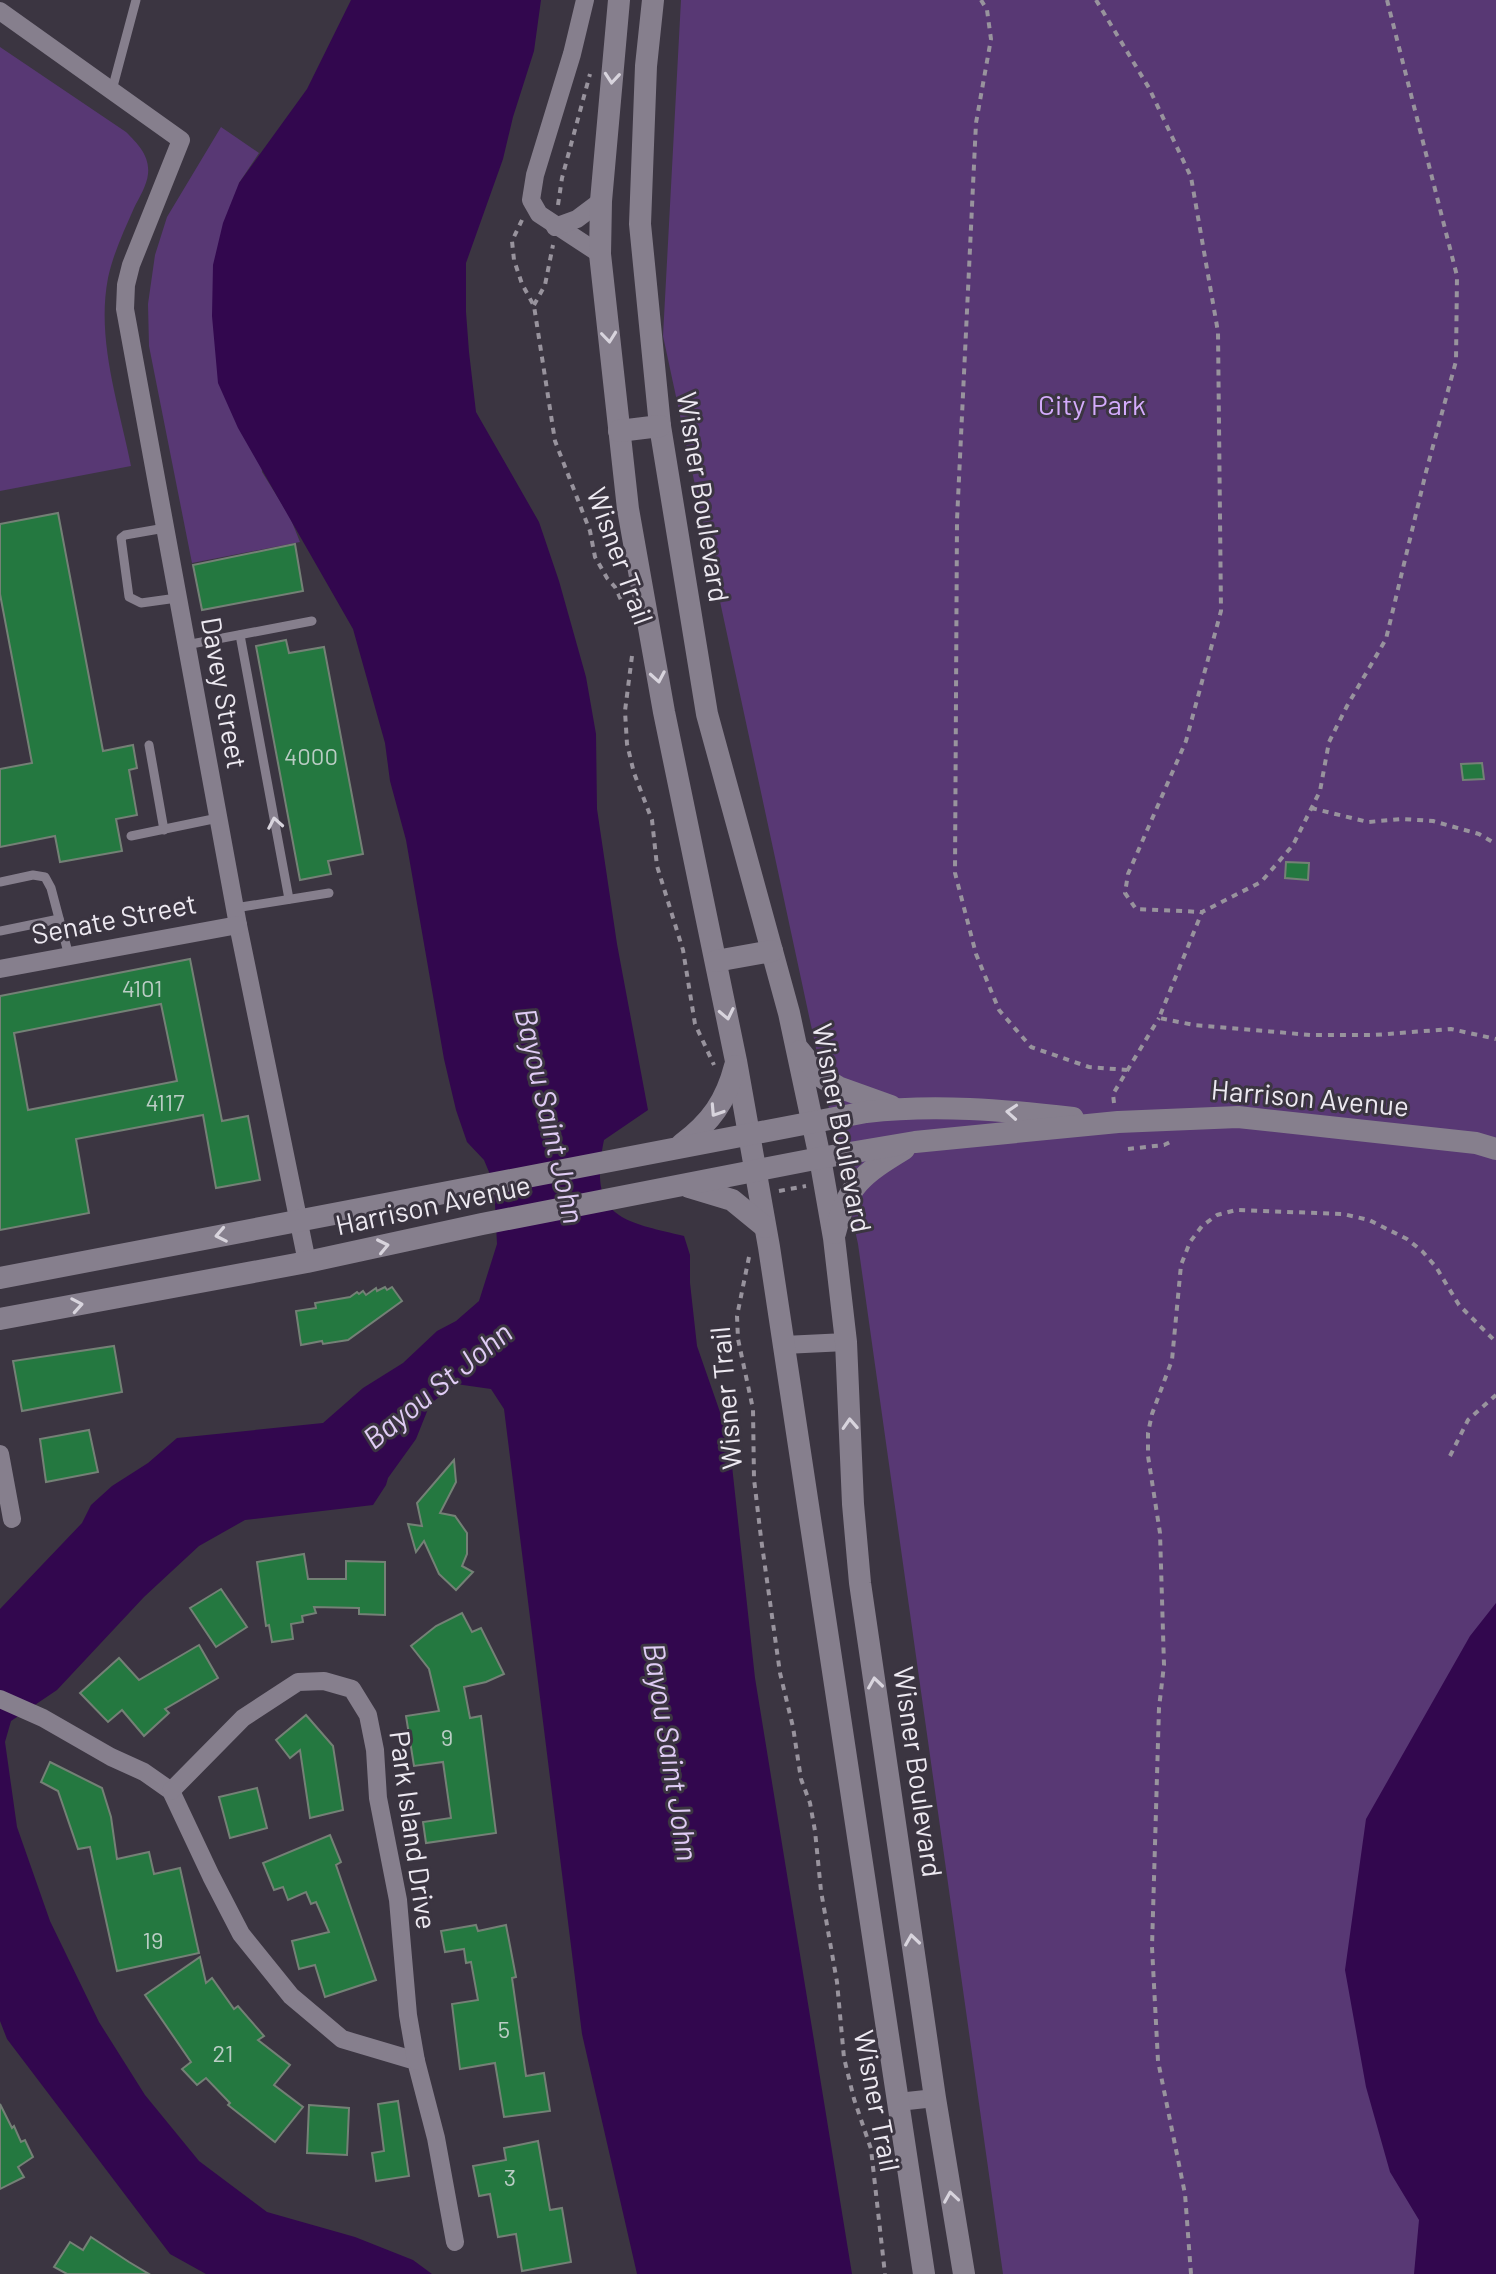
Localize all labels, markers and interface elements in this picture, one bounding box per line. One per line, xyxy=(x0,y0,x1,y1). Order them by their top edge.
one-way arrow xyxy=(603,72,620,85)
one-way arrow xyxy=(600,331,617,344)
park label: City Park xyxy=(1038,387,1146,421)
street label: Wisner Boulevard xyxy=(671,389,737,604)
street label: Wisner Trail xyxy=(580,483,661,629)
street label: Davey Street xyxy=(195,614,255,771)
one-way arrow xyxy=(648,670,665,684)
house number: 4000 xyxy=(284,741,338,770)
one-way arrow xyxy=(267,816,284,829)
street label: Senate Street xyxy=(28,885,199,951)
house number: 4101 xyxy=(122,973,162,1002)
water label: Bayou Saint John xyxy=(509,1004,593,1227)
one-way arrow xyxy=(717,1007,734,1021)
street label: Wisner Boulevard xyxy=(806,1020,880,1235)
street label: Harrison Avenue xyxy=(1210,1071,1410,1123)
house number: 4117 xyxy=(145,1087,185,1116)
one-way arrow xyxy=(711,1102,726,1116)
one-way arrow xyxy=(1005,1104,1018,1121)
street label: Harrison Avenue xyxy=(332,1167,533,1241)
one-way arrow xyxy=(215,1226,229,1243)
one-way arrow xyxy=(375,1238,389,1255)
one-way arrow xyxy=(70,1297,83,1314)
water label: Bayou St John xyxy=(355,1313,519,1455)
street label: Wisner Trail xyxy=(702,1325,748,1471)
one-way arrow xyxy=(841,1417,858,1430)
water label: Bayou Saint John xyxy=(637,1640,707,1863)
street label: Wisner Boulevard xyxy=(887,1664,951,1879)
one-way arrow xyxy=(867,1676,884,1690)
house number: 9 xyxy=(441,1722,453,1751)
street label: Park Island Drive xyxy=(383,1728,445,1931)
house number: 19 xyxy=(143,1925,163,1954)
one-way arrow xyxy=(904,1933,921,1947)
house number: 5 xyxy=(498,2014,510,2043)
street label: Wisner Trail xyxy=(848,2027,908,2174)
house number: 21 xyxy=(213,2038,233,2067)
house number: 3 xyxy=(504,2162,516,2191)
one-way arrow xyxy=(944,2190,961,2204)

